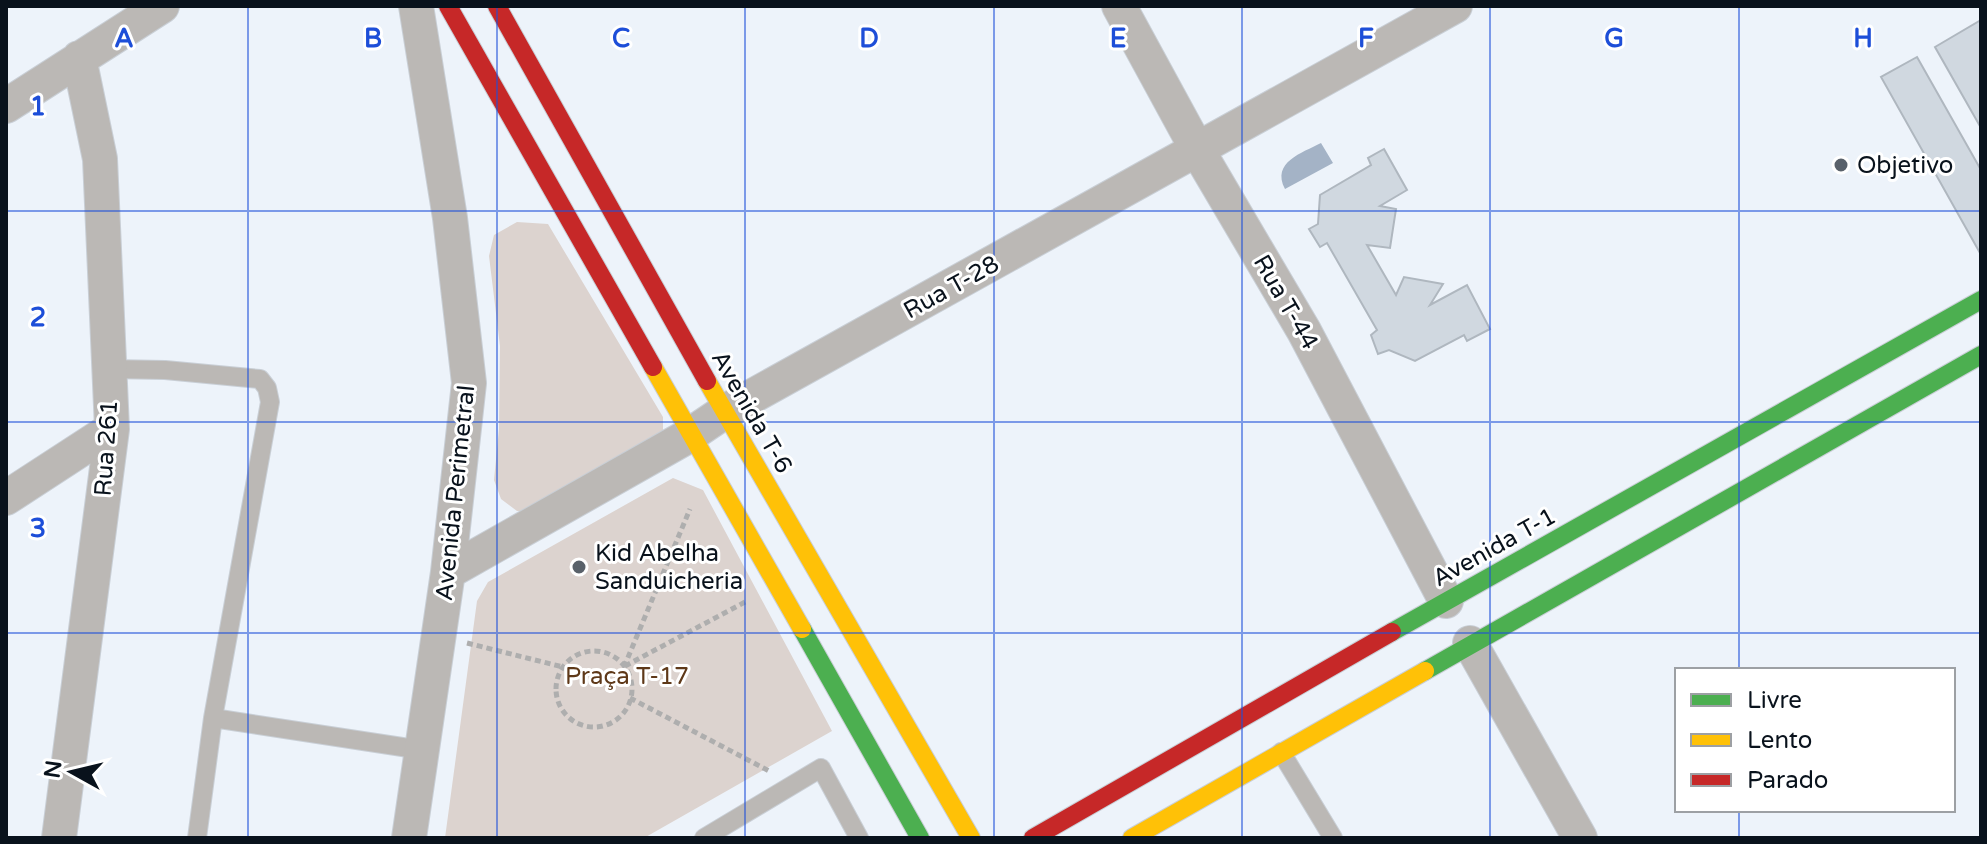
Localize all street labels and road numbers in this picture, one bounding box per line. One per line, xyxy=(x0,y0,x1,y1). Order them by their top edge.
street label: Rua T-28 xyxy=(899,249,1004,325)
street label: Rua T-44 xyxy=(1247,250,1324,355)
street label: Avenida T-6 xyxy=(705,346,798,479)
street label: Avenida Perimetral xyxy=(430,384,481,602)
street label: Rua 261 xyxy=(89,399,124,497)
street label: Avenida T-1 xyxy=(1427,502,1561,593)

